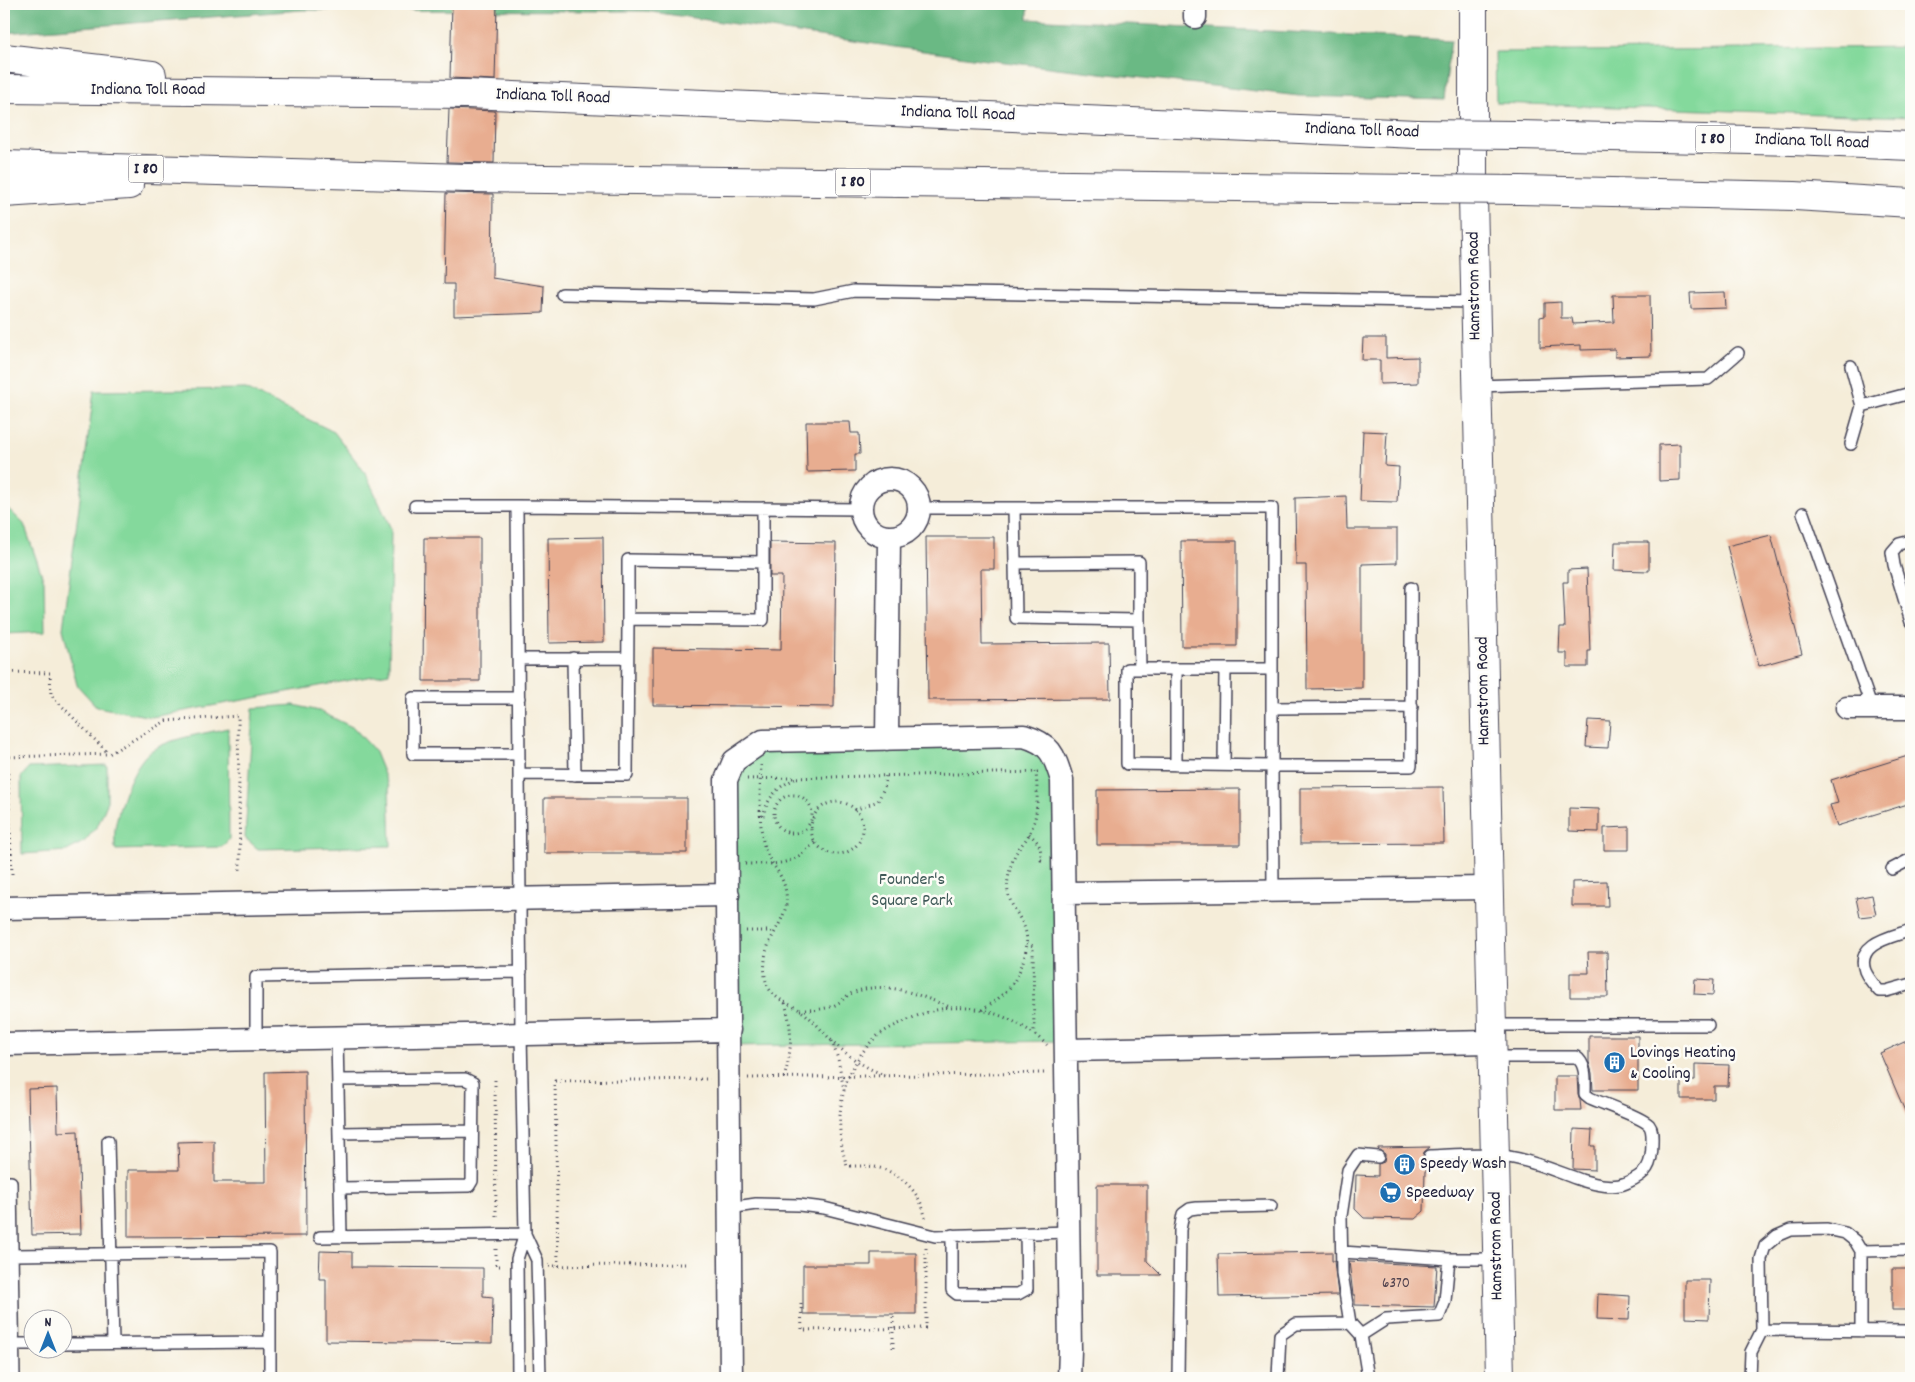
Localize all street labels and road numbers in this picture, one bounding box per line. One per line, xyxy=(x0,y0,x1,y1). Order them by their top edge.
street label: Indiana Toll Road xyxy=(91,78,205,103)
street label: Indiana Toll Road xyxy=(495,83,611,111)
street label: Indiana Toll Road xyxy=(900,100,1016,128)
street label: Indiana Toll Road xyxy=(1304,117,1420,145)
road number: I 80 xyxy=(1696,126,1730,152)
street label: Indiana Toll Road xyxy=(1754,128,1870,156)
road number: I 80 xyxy=(128,156,164,182)
road number: I 80 xyxy=(836,168,870,196)
street label: Hamstrom Road xyxy=(1462,231,1488,341)
street label: Hamstrom Road xyxy=(1471,636,1497,746)
street label: Hamstrom Road xyxy=(1484,1191,1510,1301)

